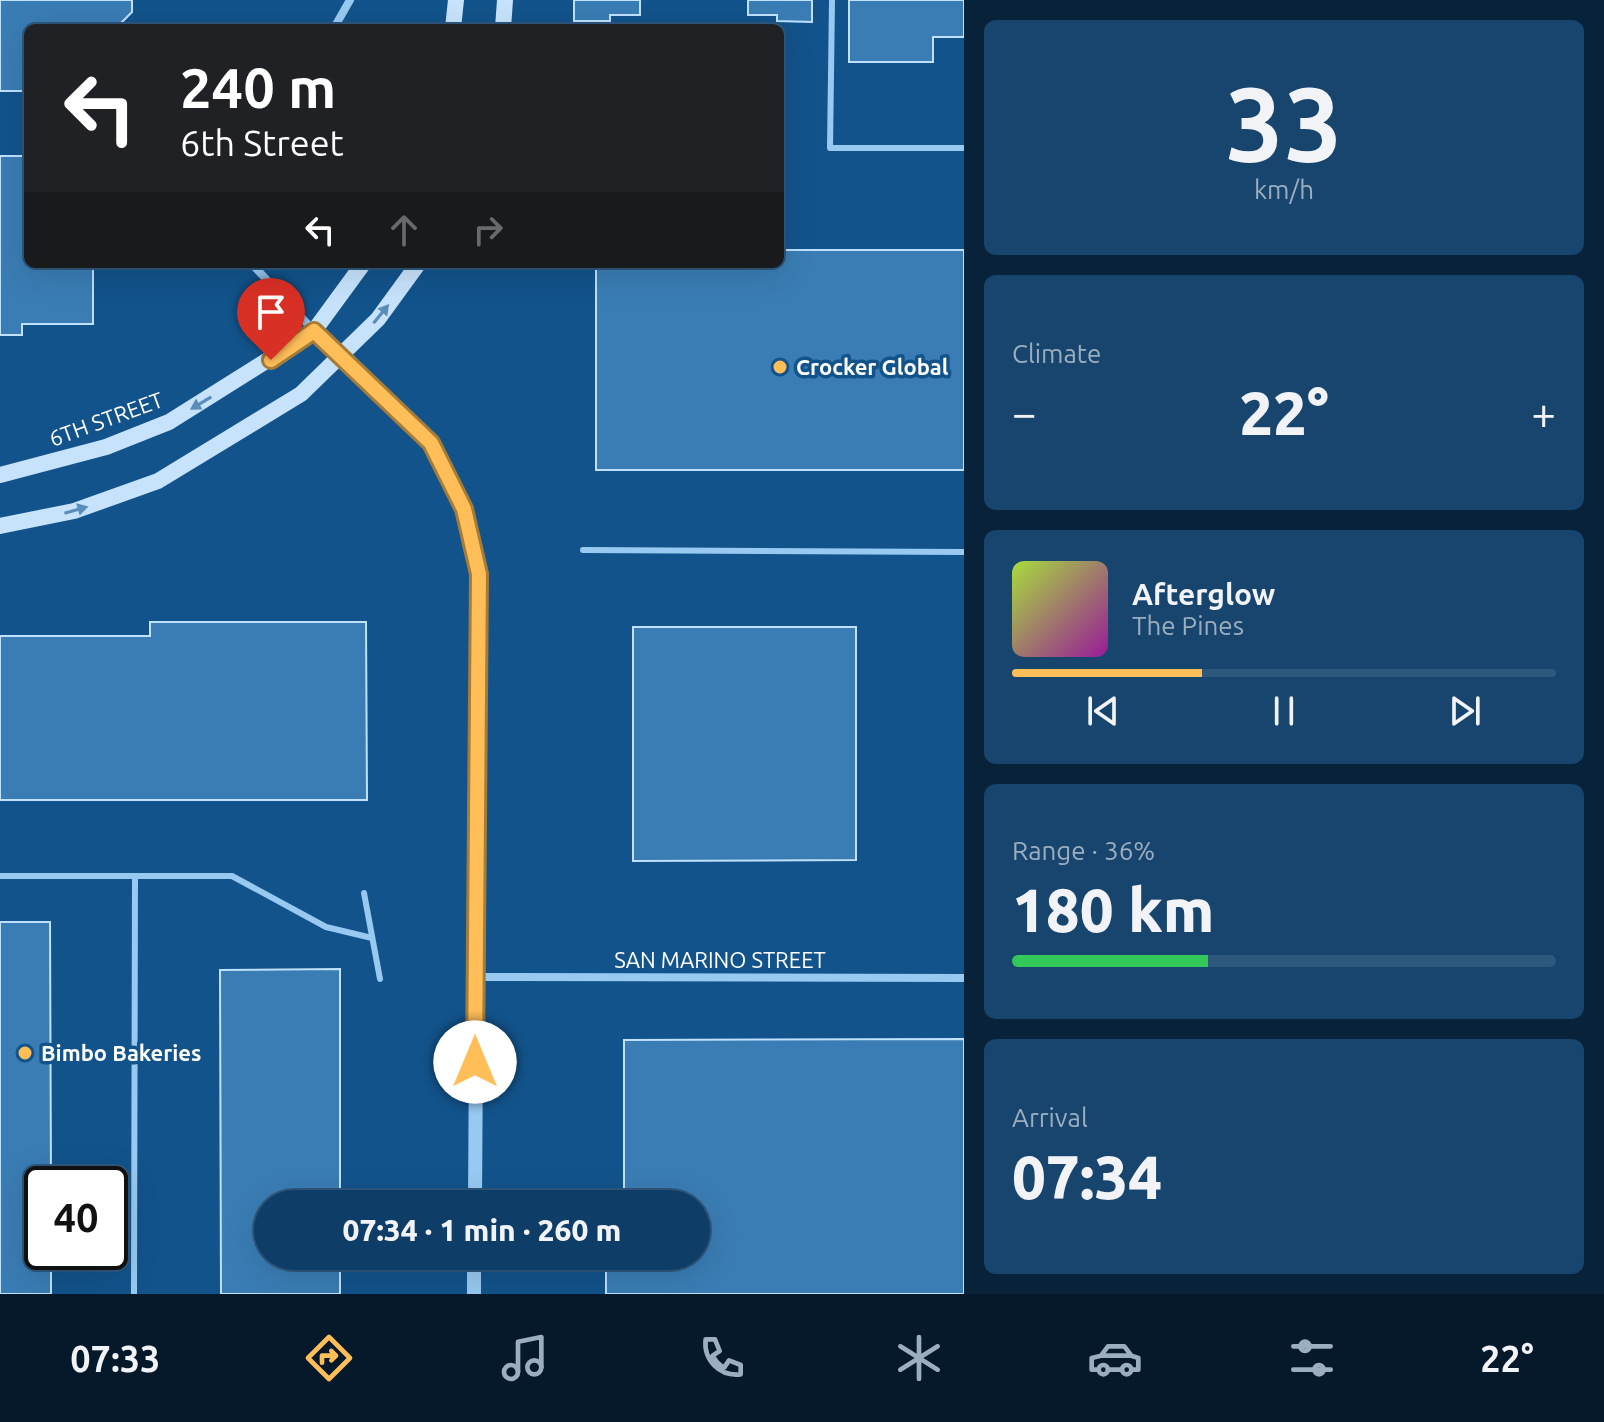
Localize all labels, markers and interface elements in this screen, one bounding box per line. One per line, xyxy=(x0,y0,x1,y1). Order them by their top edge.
icon: left xyxy=(48,56,152,160)
text: 240 m xyxy=(180,56,336,119)
text: 33 xyxy=(1225,64,1343,181)
text: 6th Street xyxy=(180,122,344,163)
text: km/h xyxy=(1254,175,1314,204)
icon: left xyxy=(298,208,342,252)
icon: ahead xyxy=(382,208,426,252)
icon: right xyxy=(466,208,510,252)
pin xyxy=(237,278,305,360)
icon: arrive xyxy=(249,290,293,334)
one-way arrow xyxy=(372,304,389,324)
text: Climate xyxy=(1012,339,1101,368)
place label: Crocker Global xyxy=(796,354,949,379)
marker: Crocker Global xyxy=(771,358,789,376)
text: 22° xyxy=(1239,379,1329,446)
street label: 6TH STREET xyxy=(45,386,166,451)
text: − xyxy=(1012,388,1037,437)
text: + xyxy=(1531,388,1556,437)
one-way arrow xyxy=(190,396,212,410)
one-way arrow xyxy=(64,503,89,515)
text: Afterglow xyxy=(1132,577,1275,611)
text: The Pines xyxy=(1132,611,1244,640)
icon: previous xyxy=(1081,689,1125,733)
icon: pause xyxy=(1262,689,1306,733)
icon: next xyxy=(1443,689,1487,733)
text: Range · 36% xyxy=(1012,836,1155,865)
text: 180 km xyxy=(1012,876,1214,943)
street label: SAN MARINO STREET xyxy=(614,947,826,972)
position arrow xyxy=(433,1020,517,1104)
place label: Bimbo Bakeries xyxy=(41,1040,201,1065)
marker: Bimbo Bakeries xyxy=(16,1044,34,1062)
text: Arrival xyxy=(1012,1103,1088,1132)
text: 07:34 xyxy=(1012,1143,1162,1210)
speed limit sign: 40 xyxy=(24,1166,128,1270)
text: 07:34 · 1 min · 260 m xyxy=(343,1213,621,1247)
icon: directions xyxy=(301,1330,357,1386)
icon: music xyxy=(497,1330,553,1386)
icon: phone xyxy=(694,1330,750,1386)
icon: climate xyxy=(891,1330,947,1386)
icon: car xyxy=(1087,1330,1143,1386)
icon: filters xyxy=(1284,1330,1340,1386)
text: 07:33 xyxy=(70,1338,160,1379)
text: 22° xyxy=(1480,1338,1534,1379)

